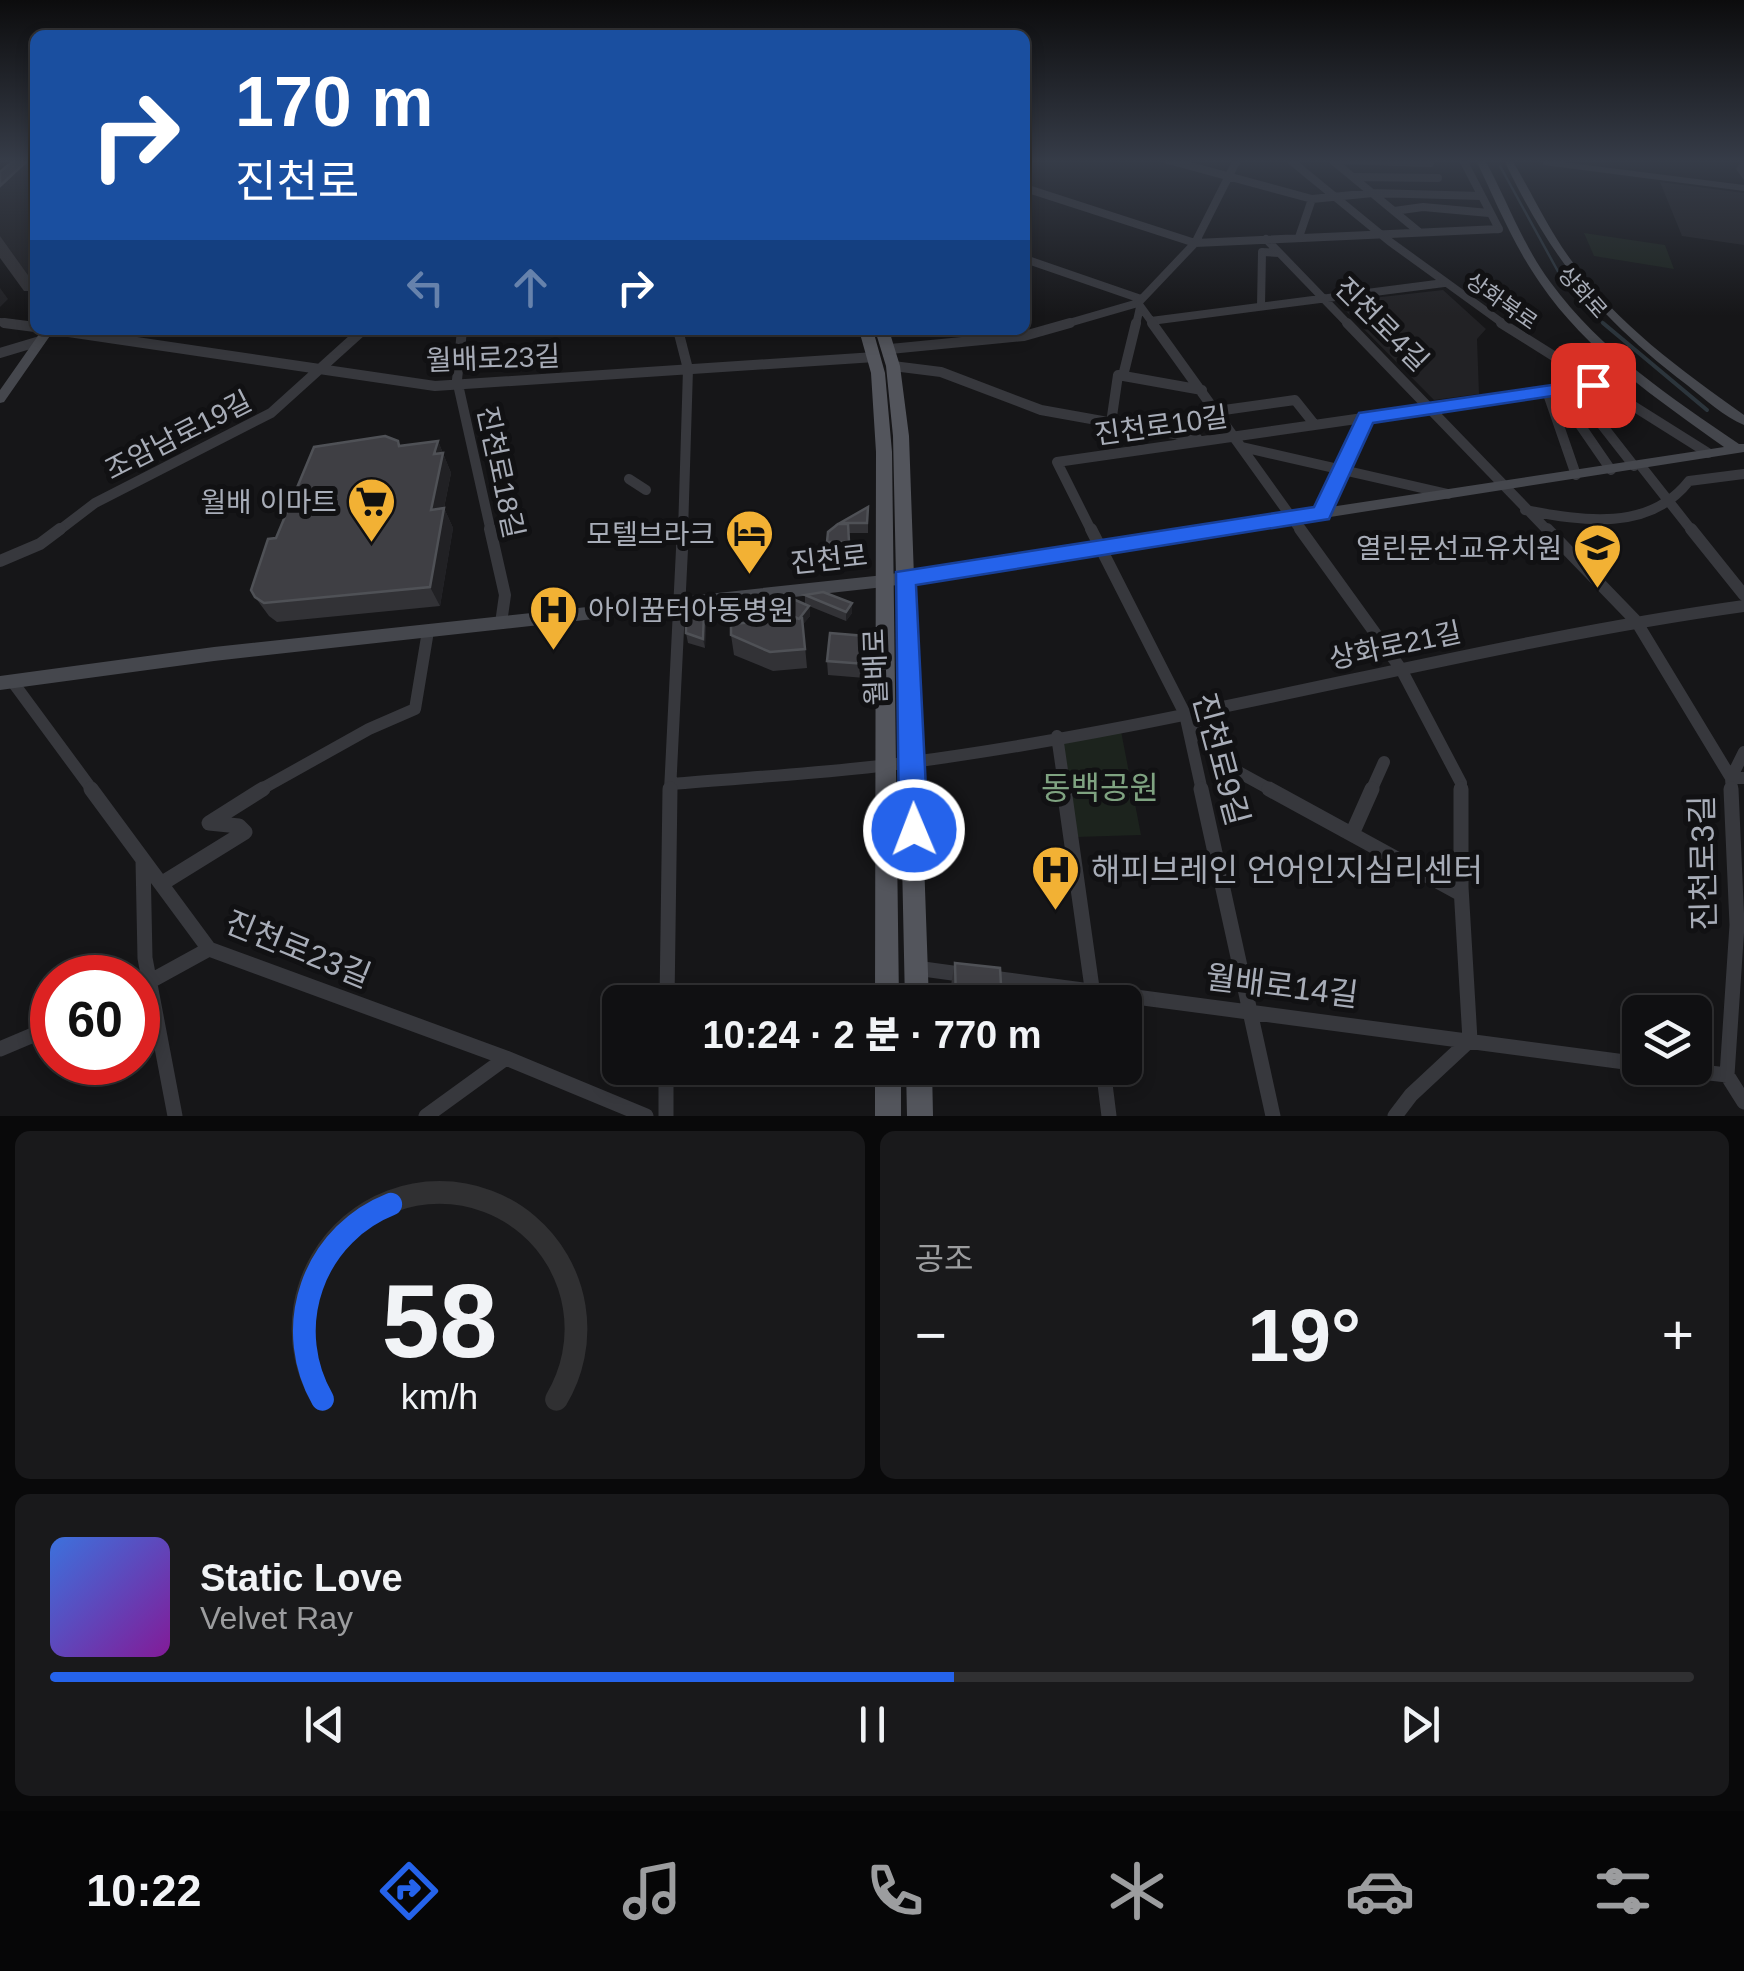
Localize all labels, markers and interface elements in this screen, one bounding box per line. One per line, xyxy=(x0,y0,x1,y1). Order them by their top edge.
text: 170 m xyxy=(235,63,433,141)
icon: right xyxy=(70,70,200,200)
text: 진천로 xyxy=(235,156,359,207)
icon: left xyxy=(398,260,453,315)
icon: ahead xyxy=(503,260,558,315)
icon: right xyxy=(608,260,663,315)
street label: 상화로 xyxy=(1553,261,1612,323)
street label: 상화북로 xyxy=(1461,268,1542,335)
street label: 진천로4길 xyxy=(1329,271,1435,377)
street label: 월배로23길 xyxy=(425,341,561,376)
pin xyxy=(1551,343,1636,428)
icon: arrive xyxy=(1566,358,1621,413)
street label: 조암남로19길 xyxy=(100,385,257,486)
street label: 진천로10길 xyxy=(1092,401,1230,450)
street label: 진천로18길 xyxy=(471,403,530,541)
supermarket icon: 월배 이마트 xyxy=(346,476,398,544)
place label: 월배 이마트 xyxy=(200,487,337,518)
hotel icon: 모텔브라크 xyxy=(724,508,776,576)
place label: 모텔브라크 xyxy=(586,519,715,550)
school or university icon: 열린문선교유치원 xyxy=(1571,522,1623,590)
place label: 열린문선교유치원 xyxy=(1356,533,1562,564)
street label: 진천로 xyxy=(789,540,869,579)
hospital icon: 아이꿈터아동병원 xyxy=(527,584,579,652)
place label: 아이꿈터아동병원 xyxy=(588,595,794,626)
street label: 상화로21길 xyxy=(1326,616,1464,675)
street label: 월배로 xyxy=(859,628,892,706)
street label: 진천로9길 xyxy=(1186,689,1256,829)
park label: 동백공원 xyxy=(1041,770,1159,806)
position arrow xyxy=(862,778,966,882)
street label: 진천로3길 xyxy=(1684,795,1722,931)
hospital icon: 해피브레인 언어인지심리센터 xyxy=(1030,844,1082,912)
place label: 해피브레인 언어인지심리센터 xyxy=(1091,852,1483,888)
street label: 진천로23길 xyxy=(220,904,376,994)
speed limit sign: 60 xyxy=(30,955,160,1085)
street label: 월배로14길 xyxy=(1204,959,1360,1013)
map controls xyxy=(1622,995,1712,1085)
button: layers xyxy=(1622,995,1712,1085)
text: 10:24 · 2 분 · 770 m xyxy=(702,1014,1042,1056)
text: 공조 xyxy=(915,1241,973,1277)
text: 58 xyxy=(382,1263,498,1379)
text: 19° xyxy=(1248,1293,1361,1377)
text: − xyxy=(915,1304,947,1366)
text: + xyxy=(1662,1304,1694,1366)
text: km/h xyxy=(401,1377,478,1417)
text: Static Love xyxy=(200,1557,403,1599)
text: Velvet Ray xyxy=(200,1600,353,1636)
icon: previous xyxy=(297,1697,352,1752)
icon: pause xyxy=(845,1697,900,1752)
icon: next xyxy=(1393,1697,1448,1752)
icon: directions xyxy=(374,1856,444,1926)
icon: music xyxy=(617,1856,687,1926)
icon: phone xyxy=(860,1856,930,1926)
icon: climate xyxy=(1102,1856,1172,1926)
icon: car xyxy=(1345,1856,1415,1926)
icon: filters xyxy=(1588,1856,1658,1926)
text: 10:22 xyxy=(86,1865,201,1916)

